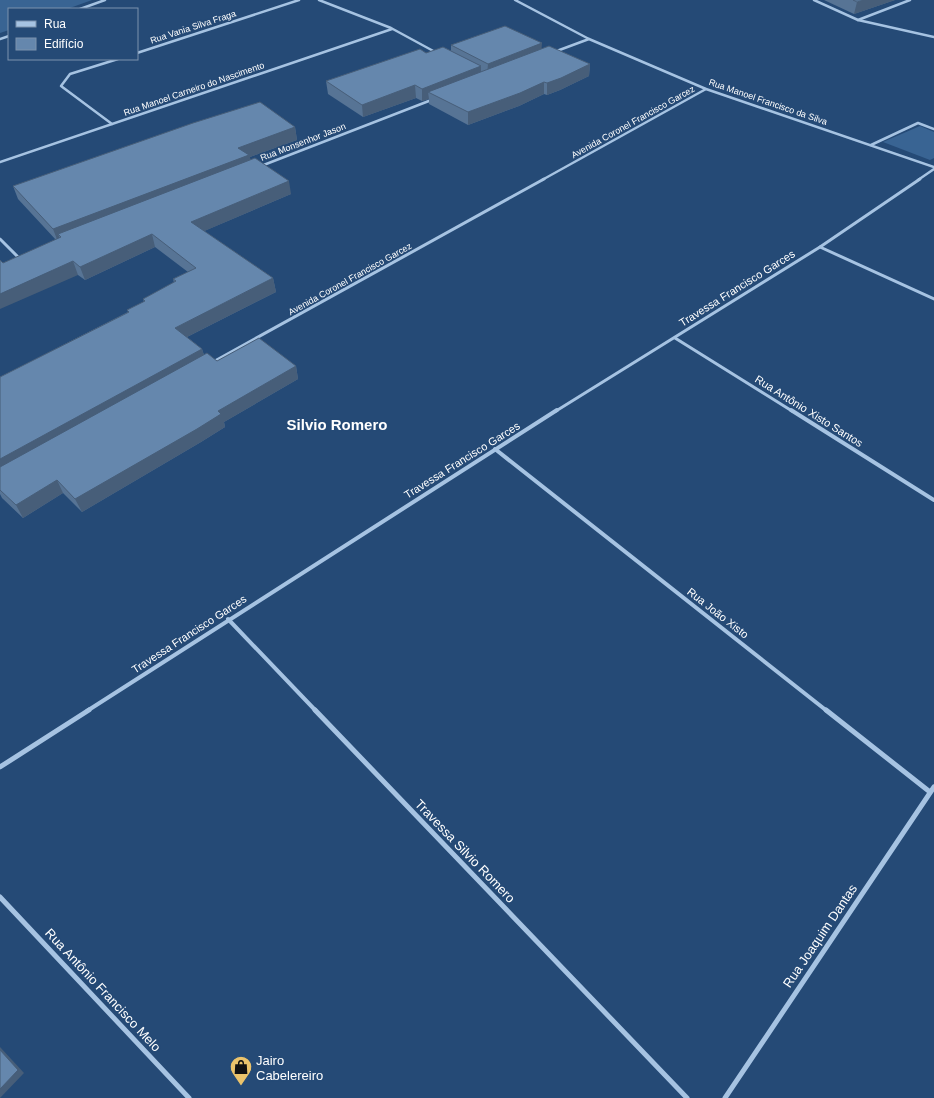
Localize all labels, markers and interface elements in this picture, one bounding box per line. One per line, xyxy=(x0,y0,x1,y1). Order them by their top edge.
legend xyxy=(8,8,138,60)
street label: Rua Vania Silva Fraga xyxy=(149,8,237,46)
text: Rua xyxy=(44,17,66,31)
text: Edifício xyxy=(44,37,84,51)
street label: Rua Manoel Carneiro do Nascimento xyxy=(122,60,266,118)
street label: Rua Manoel Francisco da Silva xyxy=(707,77,829,127)
street label: Avenida Coronel Francisco Garcez xyxy=(570,84,697,160)
street label: Rua Monsenhor Jason xyxy=(259,121,347,163)
street label: Avenida Coronel Francisco Garcez xyxy=(287,241,414,317)
street label: Travessa Francisco Garces xyxy=(677,247,797,329)
street label: Rua Antônio Xisto Santos xyxy=(753,373,865,449)
district label: Silvio Romero xyxy=(287,416,387,433)
street label: Travessa Francisco Garces xyxy=(402,419,522,501)
street label: Rua João Xisto xyxy=(685,585,751,641)
street label: Travessa Francisco Garces xyxy=(130,592,249,676)
street label: Travessa Silvio Romero xyxy=(412,796,518,906)
street label: Rua Joaquim Dantas xyxy=(780,881,860,991)
street label: Rua Antônio Francisco Melo xyxy=(42,925,164,1055)
place label: Jairo Cabelereiro xyxy=(256,1053,323,1083)
shop icon: Jairo Cabelereiro xyxy=(228,1054,254,1087)

